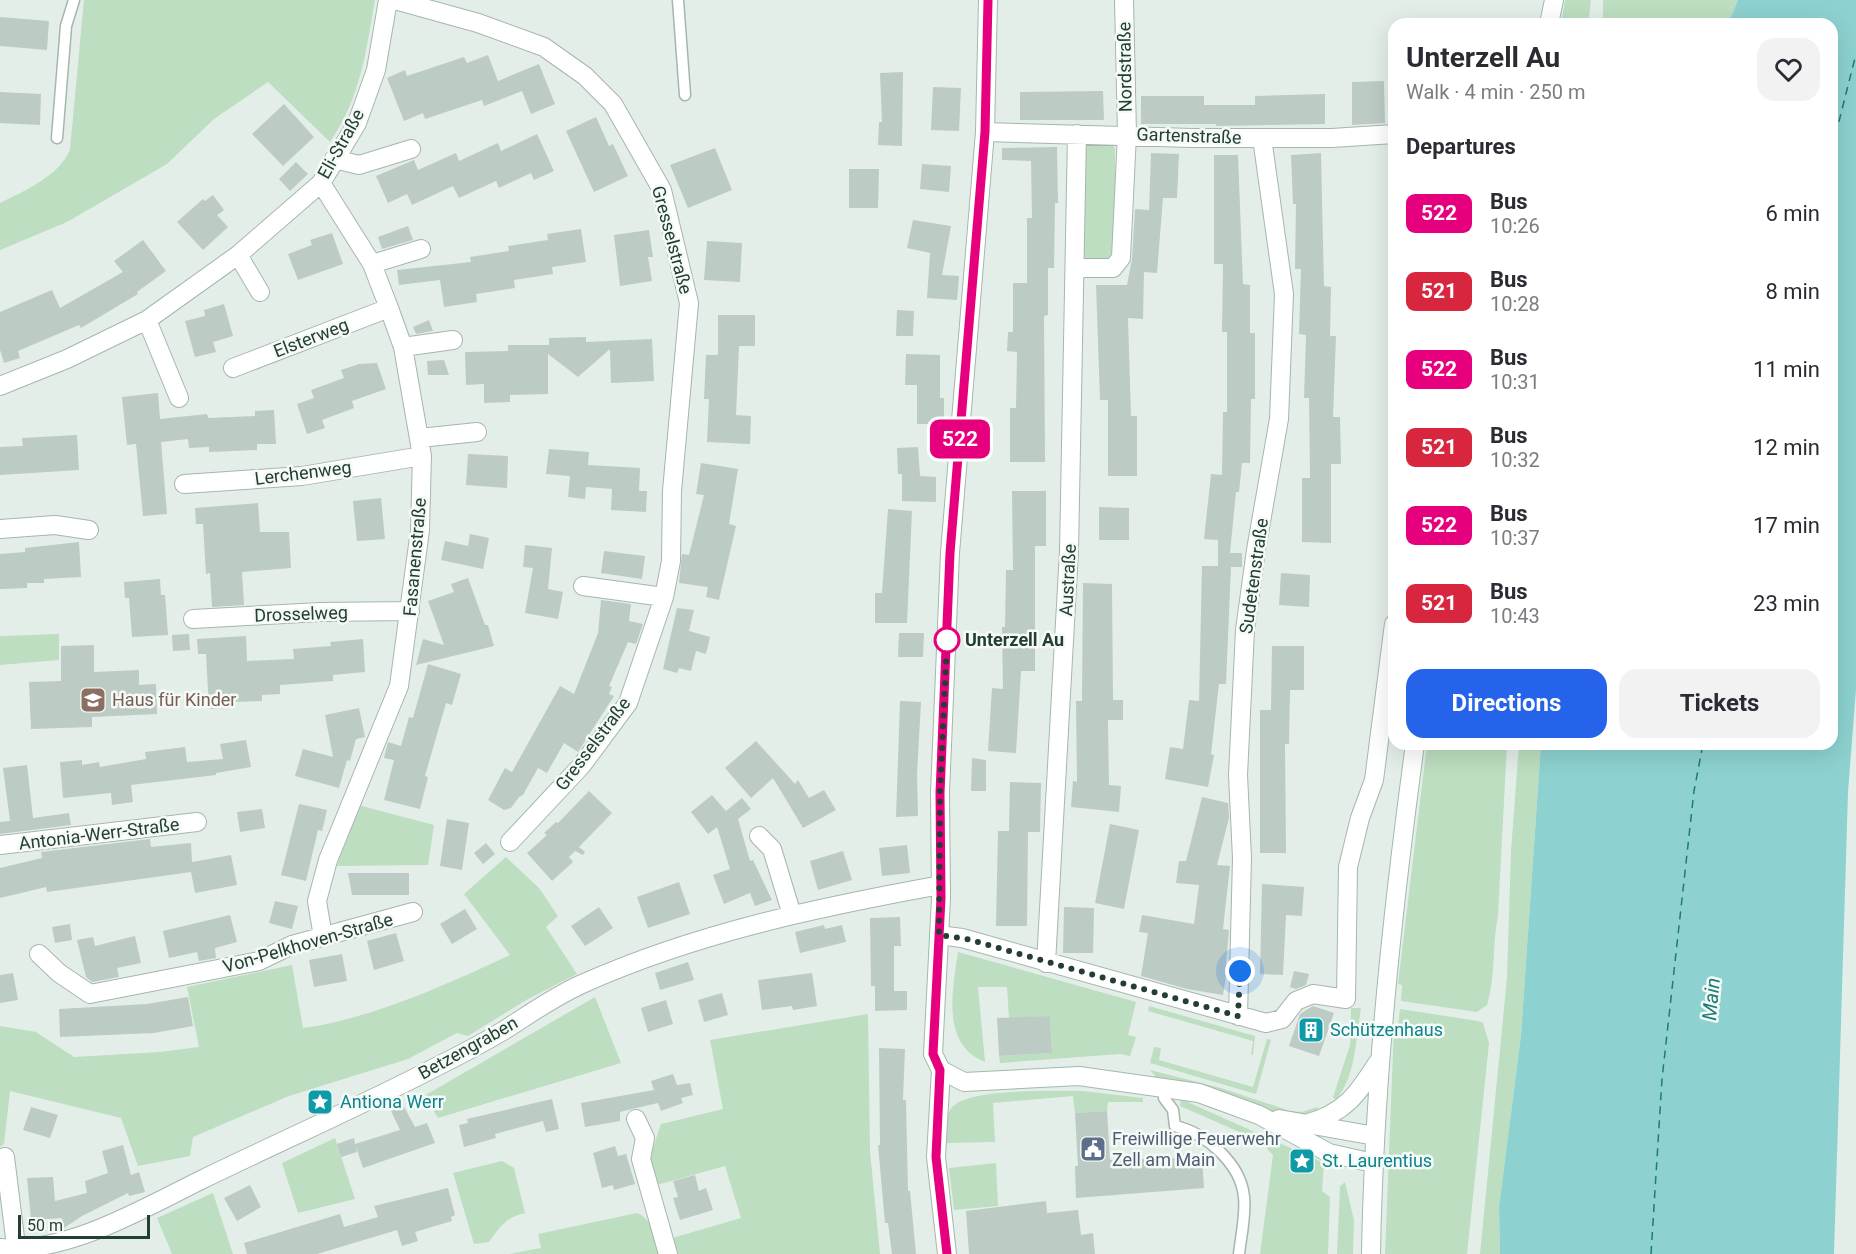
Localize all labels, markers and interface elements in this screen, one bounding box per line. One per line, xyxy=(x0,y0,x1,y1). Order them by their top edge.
street label: Nordstraße xyxy=(1113,22,1136,112)
button: heart xyxy=(1757,38,1820,101)
text: Unterzell Au xyxy=(1406,41,1560,74)
text: Walk · 4 min · 250 m xyxy=(1406,80,1585,104)
street label: Eli-Straße xyxy=(313,105,368,182)
street label: Gartenstraße xyxy=(1136,123,1242,148)
text: Departures xyxy=(1406,134,1516,159)
street label: Gresselstraße xyxy=(648,183,697,296)
text: Bus xyxy=(1490,189,1528,214)
text: 522 xyxy=(1421,201,1457,225)
text: 6 min xyxy=(1765,201,1820,226)
text: 10:26 xyxy=(1490,214,1540,238)
text: Bus xyxy=(1490,267,1528,292)
text: 521 xyxy=(1421,279,1457,303)
text: 8 min xyxy=(1765,279,1820,304)
text: 10:28 xyxy=(1490,292,1540,316)
street label: Elsterweg xyxy=(270,314,351,361)
text: Bus xyxy=(1490,345,1528,370)
text: 522 xyxy=(1421,357,1457,381)
text: 11 min xyxy=(1753,357,1820,382)
text: 10:31 xyxy=(1490,370,1540,394)
line badge: 522 xyxy=(926,420,994,458)
text: Bus xyxy=(1490,423,1528,448)
text: 522 xyxy=(942,427,978,451)
text: 521 xyxy=(1421,435,1457,459)
text: 12 min xyxy=(1753,435,1820,460)
text: 10:32 xyxy=(1490,448,1540,472)
street label: Lerchenweg xyxy=(253,456,352,489)
street label: Fasanenstraße xyxy=(399,497,430,617)
text: Bus xyxy=(1490,501,1528,526)
text: 522 xyxy=(1421,513,1457,537)
text: 17 min xyxy=(1753,513,1820,538)
street label: Sudetenstraße xyxy=(1235,517,1272,635)
text: 10:37 xyxy=(1490,526,1540,550)
street label: Austraße xyxy=(1055,543,1080,617)
text: Bus xyxy=(1490,579,1528,604)
text: 521 xyxy=(1421,591,1457,615)
text: 23 min xyxy=(1753,591,1820,616)
street label: Drosselweg xyxy=(254,601,348,626)
text: 10:43 xyxy=(1490,604,1540,628)
marker: Unterzell Au xyxy=(934,627,960,653)
place label: Unterzell Au xyxy=(965,629,1064,650)
button: Directions xyxy=(1406,669,1607,738)
button: Tickets xyxy=(1619,669,1820,738)
school or university icon: Haus für Kinder xyxy=(78,685,108,715)
place label: Haus für Kinder xyxy=(112,689,236,710)
street label: Gresselstraße xyxy=(551,693,634,794)
street label: Antonia-Werr-Straße xyxy=(17,813,180,854)
street label: Von-Pelkhoven-Straße xyxy=(220,908,395,977)
your location xyxy=(1225,956,1255,986)
water label: Main xyxy=(1697,977,1725,1021)
street label: Betzengraben xyxy=(414,1012,521,1083)
building icon: Schützenhaus xyxy=(1296,1015,1326,1045)
place label: Schützenhaus xyxy=(1330,1019,1443,1040)
place icon: Antiona Werr xyxy=(305,1087,335,1117)
place label: Antiona Werr xyxy=(340,1091,444,1112)
place label: Freiwillige Feuerwehr Zell am Main xyxy=(1112,1128,1281,1170)
public building icon: Freiwillige Feuerwehr Zell am Main xyxy=(1078,1134,1108,1164)
place icon: St. Laurentius xyxy=(1287,1146,1317,1176)
place label: St. Laurentius xyxy=(1322,1150,1432,1171)
scale bar xyxy=(18,1212,150,1240)
text: 50 m xyxy=(27,1216,63,1235)

